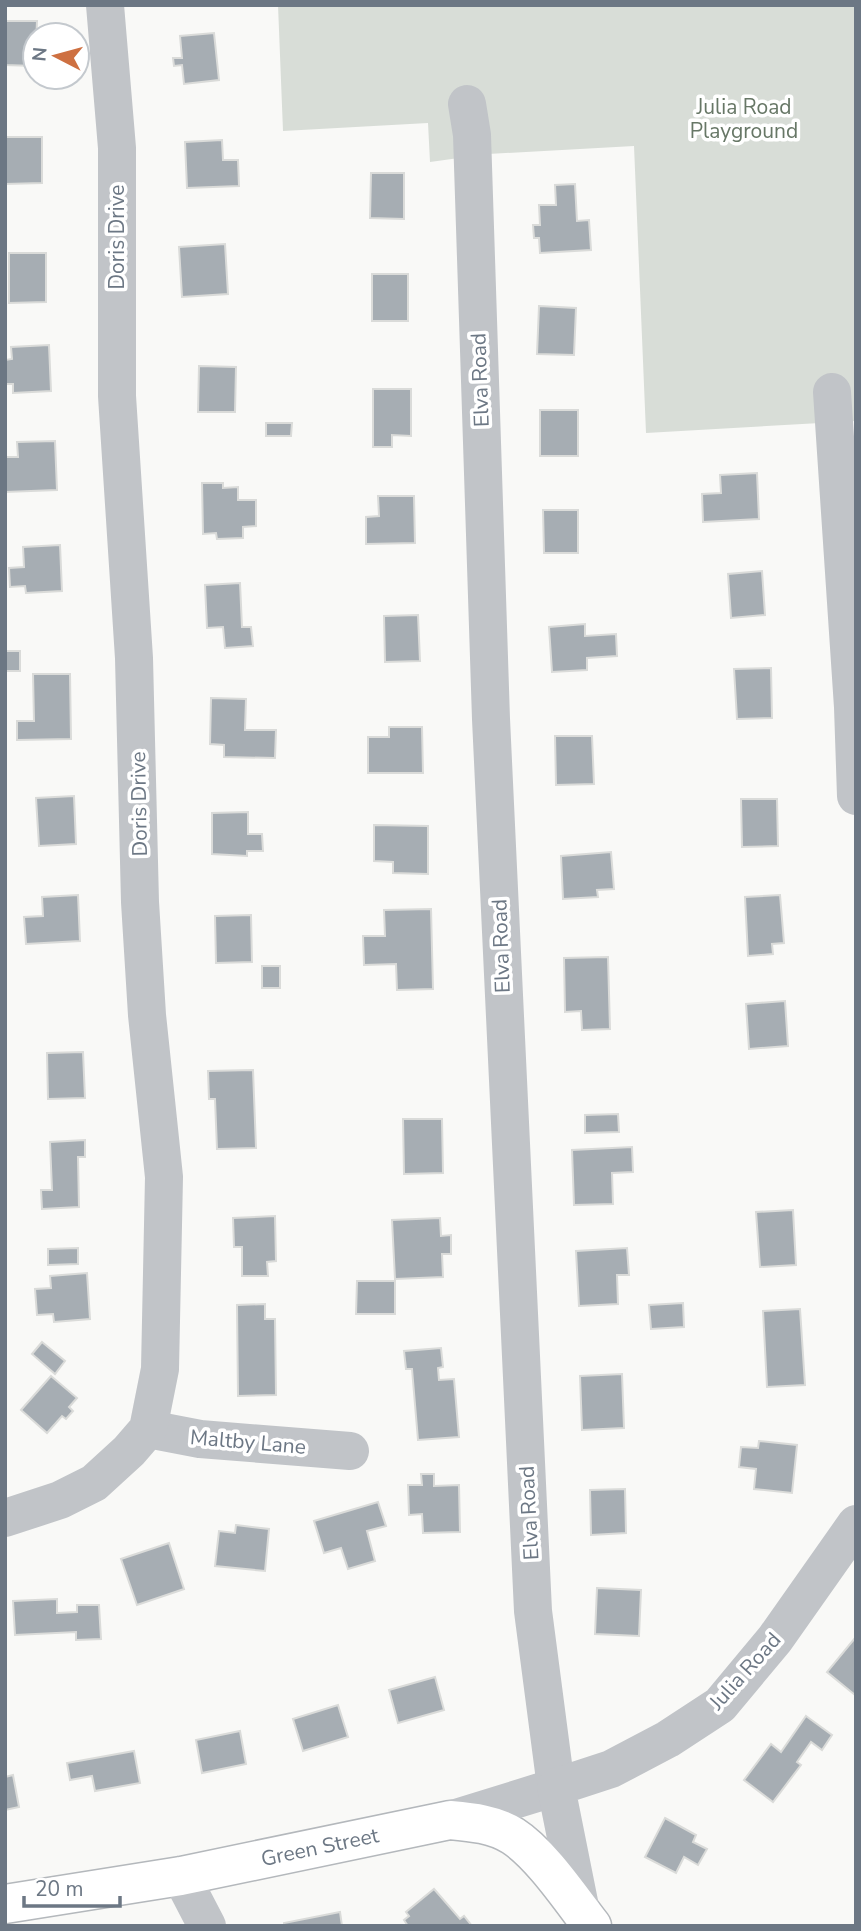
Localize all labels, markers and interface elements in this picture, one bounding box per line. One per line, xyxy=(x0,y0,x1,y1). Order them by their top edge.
north arrow xyxy=(21,21,91,91)
text: N xyxy=(26,46,54,63)
park label: Julia Road Playground xyxy=(690,93,798,145)
street label: Doris Drive xyxy=(103,185,131,289)
street label: Elva Road xyxy=(464,332,496,428)
street label: Doris Drive xyxy=(124,751,154,857)
street label: Elva Road xyxy=(485,898,517,994)
street label: Maltby Lane xyxy=(189,1423,307,1461)
street label: Elva Road xyxy=(513,1465,545,1561)
street label: Julia Road xyxy=(702,1626,787,1716)
street label: Green Street xyxy=(258,1821,382,1873)
scale bar xyxy=(24,1864,121,1908)
text: 20 m xyxy=(35,1875,84,1903)

